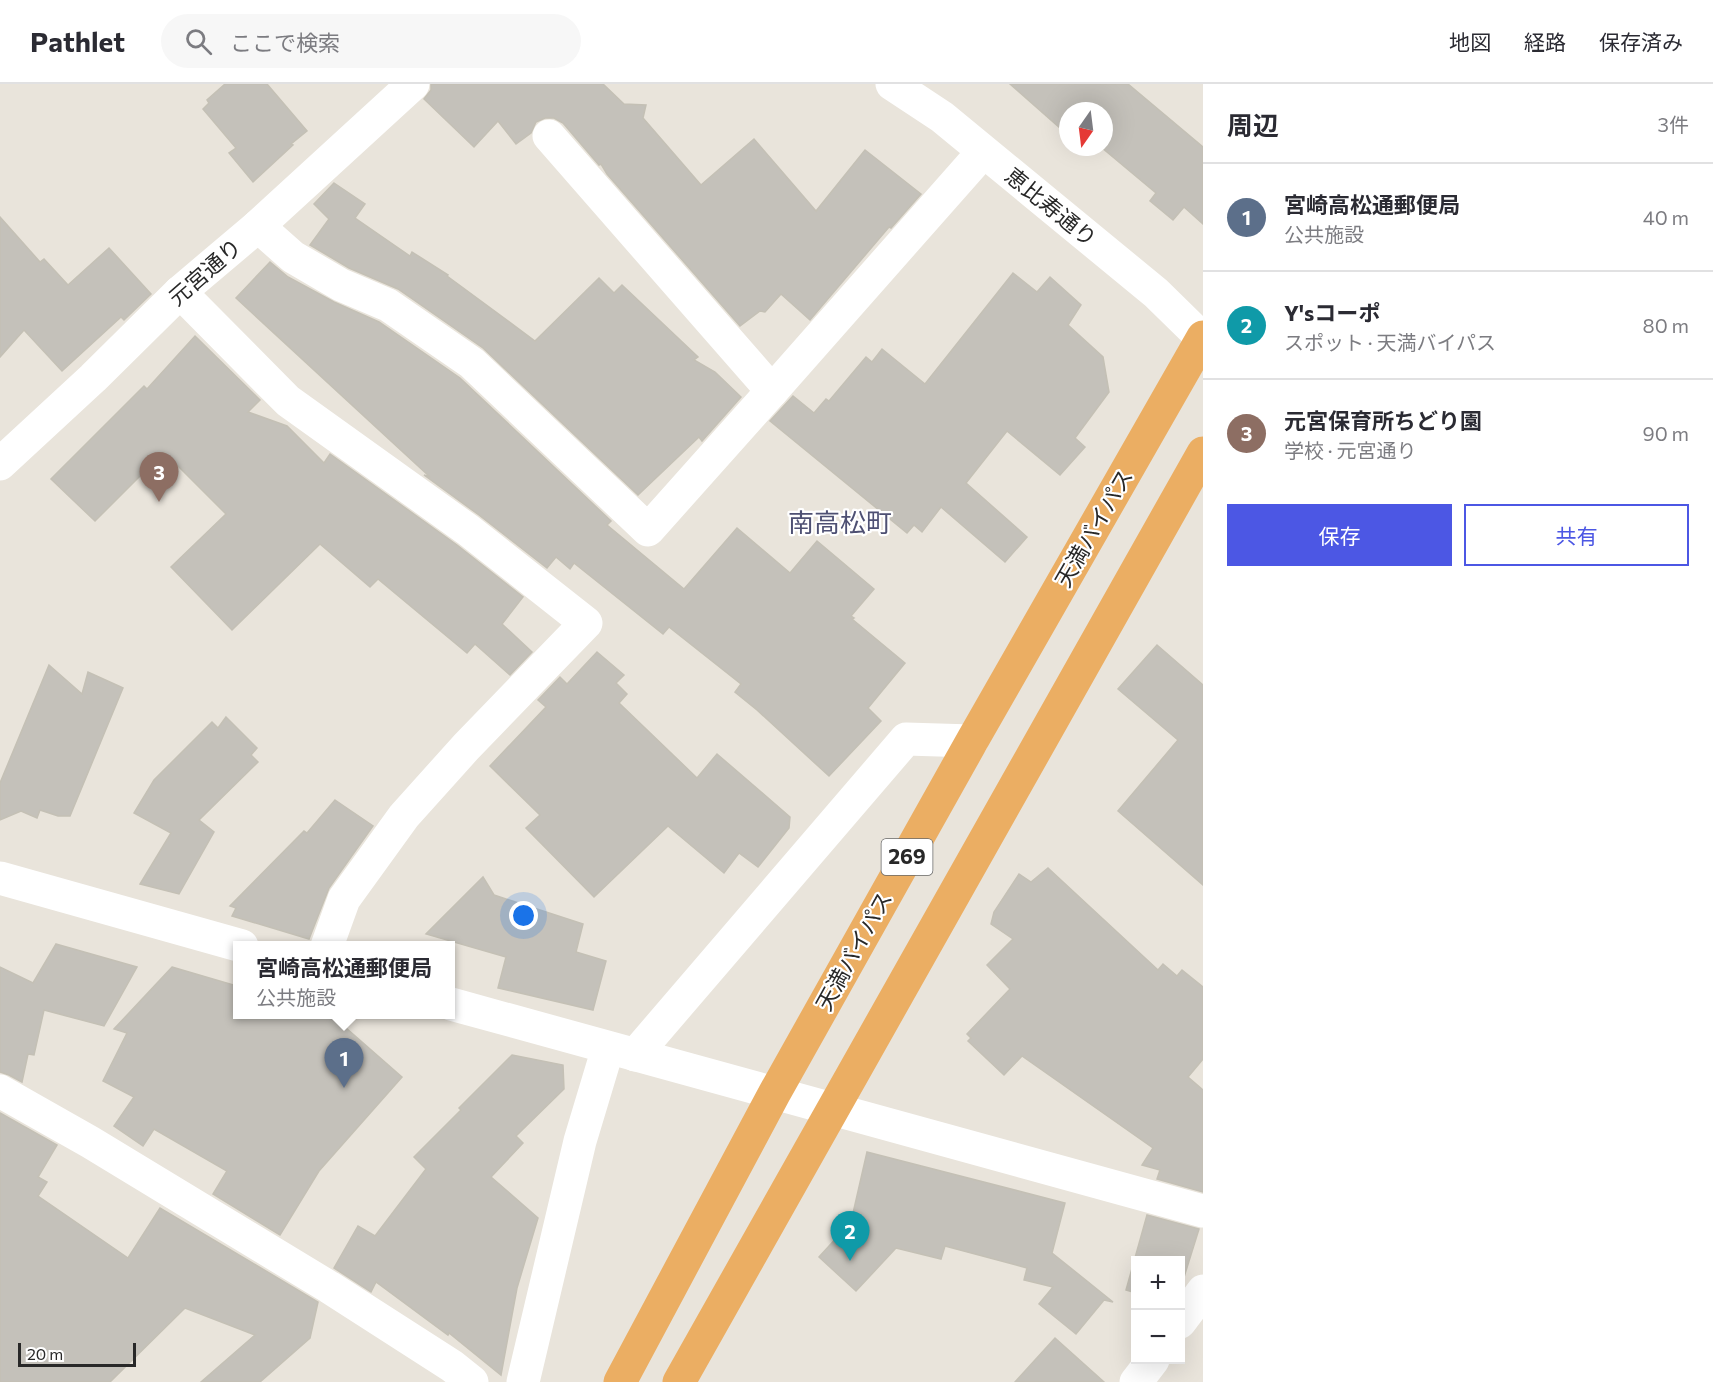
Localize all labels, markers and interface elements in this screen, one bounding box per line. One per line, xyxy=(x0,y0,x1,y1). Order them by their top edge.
search box xyxy=(161,14,581,68)
text: Pathlet xyxy=(30,24,125,58)
icon: search xyxy=(182,25,215,58)
text: ここで検索 xyxy=(230,29,340,56)
text: 地図 xyxy=(1449,29,1491,54)
text: 経路 xyxy=(1524,29,1566,54)
text: 保存済み xyxy=(1599,29,1683,54)
north arrow xyxy=(1059,102,1113,156)
text: 周辺 xyxy=(1227,109,1279,140)
text: 3件 xyxy=(1658,112,1689,136)
street label: 恵比寿通り xyxy=(1000,162,1103,252)
text: 宮崎高松通郵便局 xyxy=(1284,191,1460,218)
text: 1 xyxy=(1242,205,1251,229)
text: 40 m xyxy=(1643,205,1689,229)
text: 公共施設 xyxy=(1284,222,1364,246)
street label: 元宮通り xyxy=(163,233,247,311)
text: Y'sコーポ xyxy=(1284,299,1380,326)
text: 2 xyxy=(1241,313,1252,337)
text: 80 m xyxy=(1643,313,1689,337)
text: スポット · 天満バイパス xyxy=(1284,330,1496,354)
text: 元宮保育所ちどり園 xyxy=(1284,407,1482,434)
text: 3 xyxy=(1241,421,1252,445)
text: 90 m xyxy=(1643,421,1689,445)
text: 学校 · 元宮通り xyxy=(1284,438,1416,462)
pin: 3 xyxy=(140,452,178,502)
street label: 天満バイパス xyxy=(1049,464,1138,591)
button: 保存 xyxy=(1227,504,1452,566)
button: 共有 xyxy=(1464,504,1689,566)
district label: 南高松町 xyxy=(788,506,892,537)
road number: 269 xyxy=(882,839,932,875)
street label: 天満バイパス xyxy=(810,887,897,1015)
your location xyxy=(509,901,538,930)
popup xyxy=(233,941,455,1019)
text: 宮崎高松通郵便局 xyxy=(256,954,432,981)
text: 公共施設 xyxy=(256,985,336,1009)
pin: 1 xyxy=(324,1038,364,1088)
pin: 2 xyxy=(830,1212,870,1261)
map controls xyxy=(1131,1256,1185,1364)
button: + xyxy=(1131,1256,1185,1310)
button: − xyxy=(1131,1310,1185,1364)
scale bar xyxy=(18,1340,136,1368)
text: 20 m xyxy=(27,1344,63,1363)

